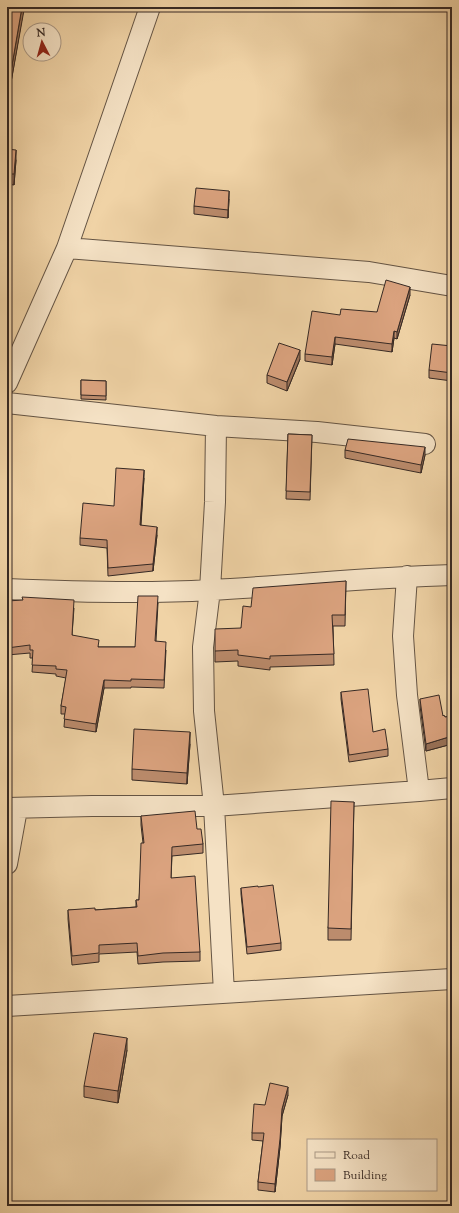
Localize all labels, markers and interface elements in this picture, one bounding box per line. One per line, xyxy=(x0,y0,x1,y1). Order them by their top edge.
north arrow xyxy=(22,22,62,62)
text: N xyxy=(35,25,46,42)
legend xyxy=(307,1139,437,1191)
text: Road xyxy=(343,1147,370,1165)
text: Building xyxy=(343,1167,387,1185)

